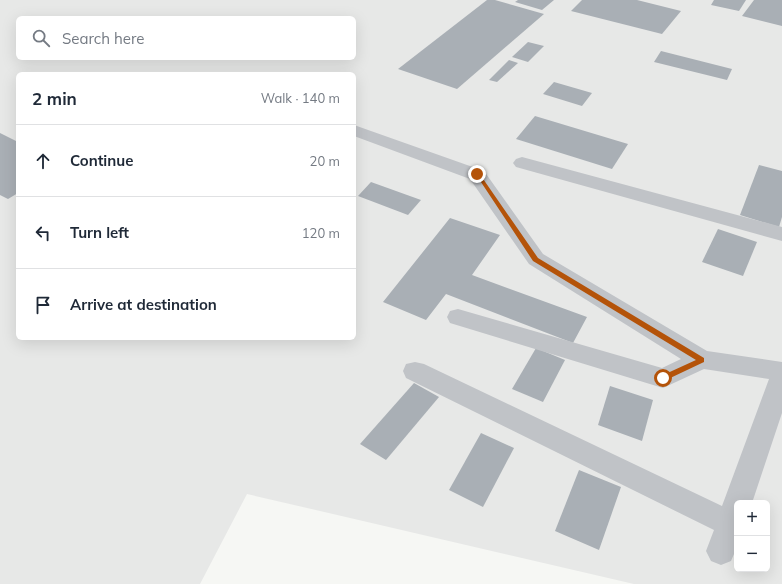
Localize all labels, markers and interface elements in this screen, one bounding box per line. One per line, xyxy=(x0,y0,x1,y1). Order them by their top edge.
search box xyxy=(16,16,356,60)
icon: search xyxy=(30,27,52,49)
text: Search here xyxy=(62,29,144,48)
text: 2 min xyxy=(32,88,77,109)
text: Walk · 140 m xyxy=(261,90,340,106)
icon: ahead xyxy=(32,150,54,172)
text: Continue xyxy=(70,151,133,170)
text: 20 m xyxy=(310,153,340,169)
route end xyxy=(468,165,486,183)
icon: left xyxy=(32,222,54,244)
text: Turn left xyxy=(70,223,129,242)
text: 120 m xyxy=(302,225,340,241)
icon: arrive xyxy=(32,294,54,316)
text: Arrive at destination xyxy=(70,295,217,314)
route start xyxy=(654,369,672,387)
map controls xyxy=(734,500,770,572)
button: + xyxy=(734,500,770,536)
button: − xyxy=(734,536,770,572)

